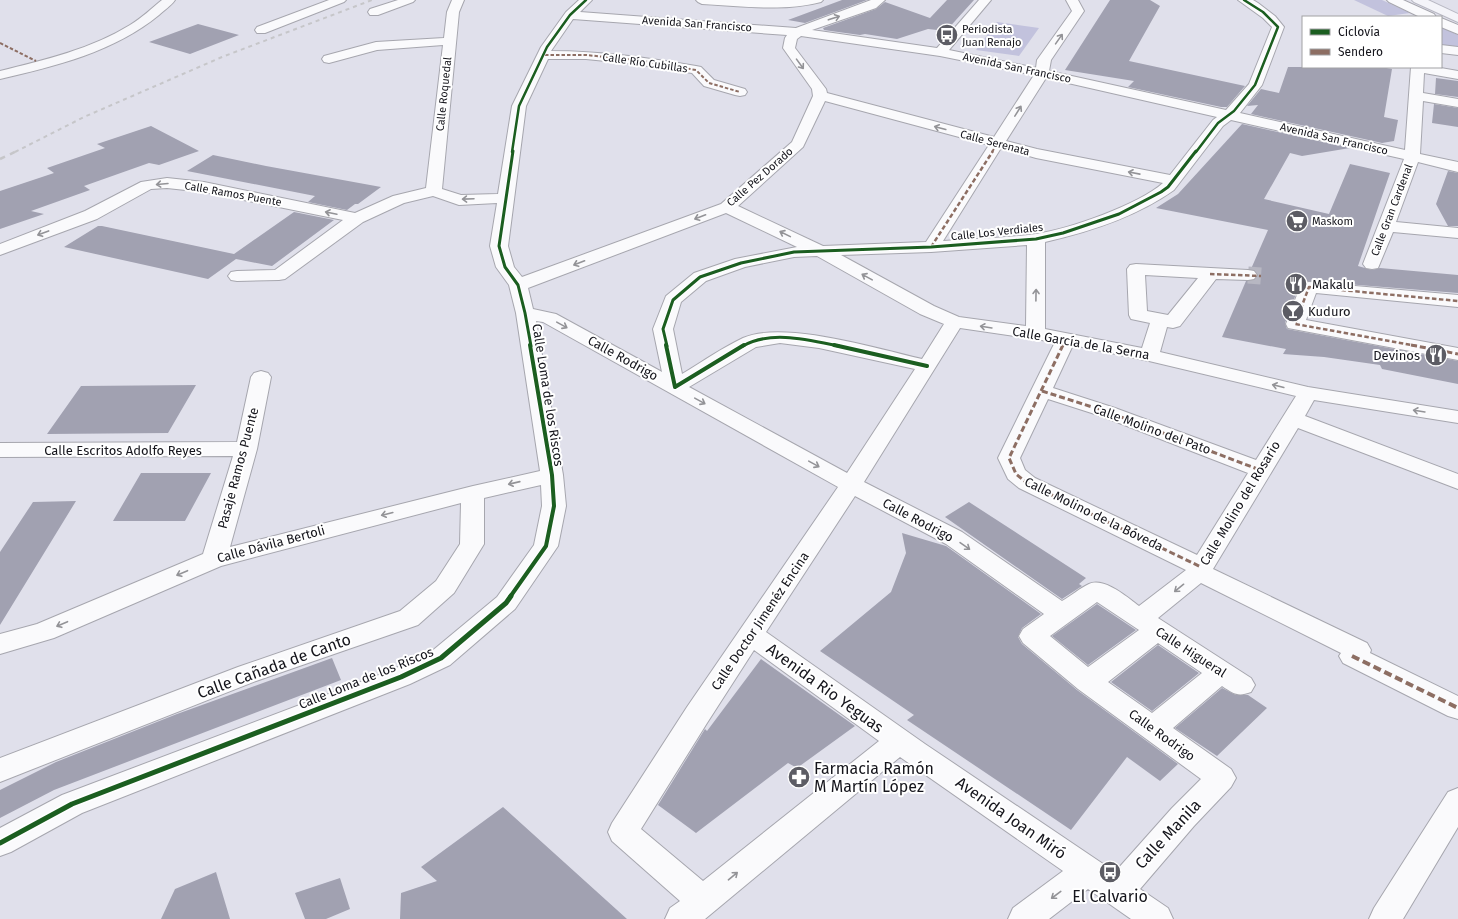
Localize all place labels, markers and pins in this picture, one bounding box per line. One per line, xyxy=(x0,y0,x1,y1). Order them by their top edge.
bus stop icon: Periodista Juan Renajo xyxy=(934,22,960,48)
place label: Periodista Juan Renajo xyxy=(962,23,1021,49)
supermarket icon: Maskom xyxy=(1284,208,1310,234)
place label: Maskom xyxy=(1312,215,1353,228)
restaurant icon: Makalu xyxy=(1283,271,1309,297)
place label: Makalu xyxy=(1312,277,1354,292)
bar icon: Kuduro xyxy=(1280,298,1306,324)
place label: Kuduro xyxy=(1308,304,1351,319)
restaurant icon: Devinos xyxy=(1423,342,1449,368)
place label: Devinos xyxy=(1373,348,1420,363)
place label: Farmacia Ramón M Martín López xyxy=(814,759,934,796)
pharmacy icon: Farmacia Ramón M Martín López xyxy=(786,764,812,790)
bus stop icon: El Calvario xyxy=(1097,859,1123,885)
place label: El Calvario xyxy=(1072,887,1148,906)

